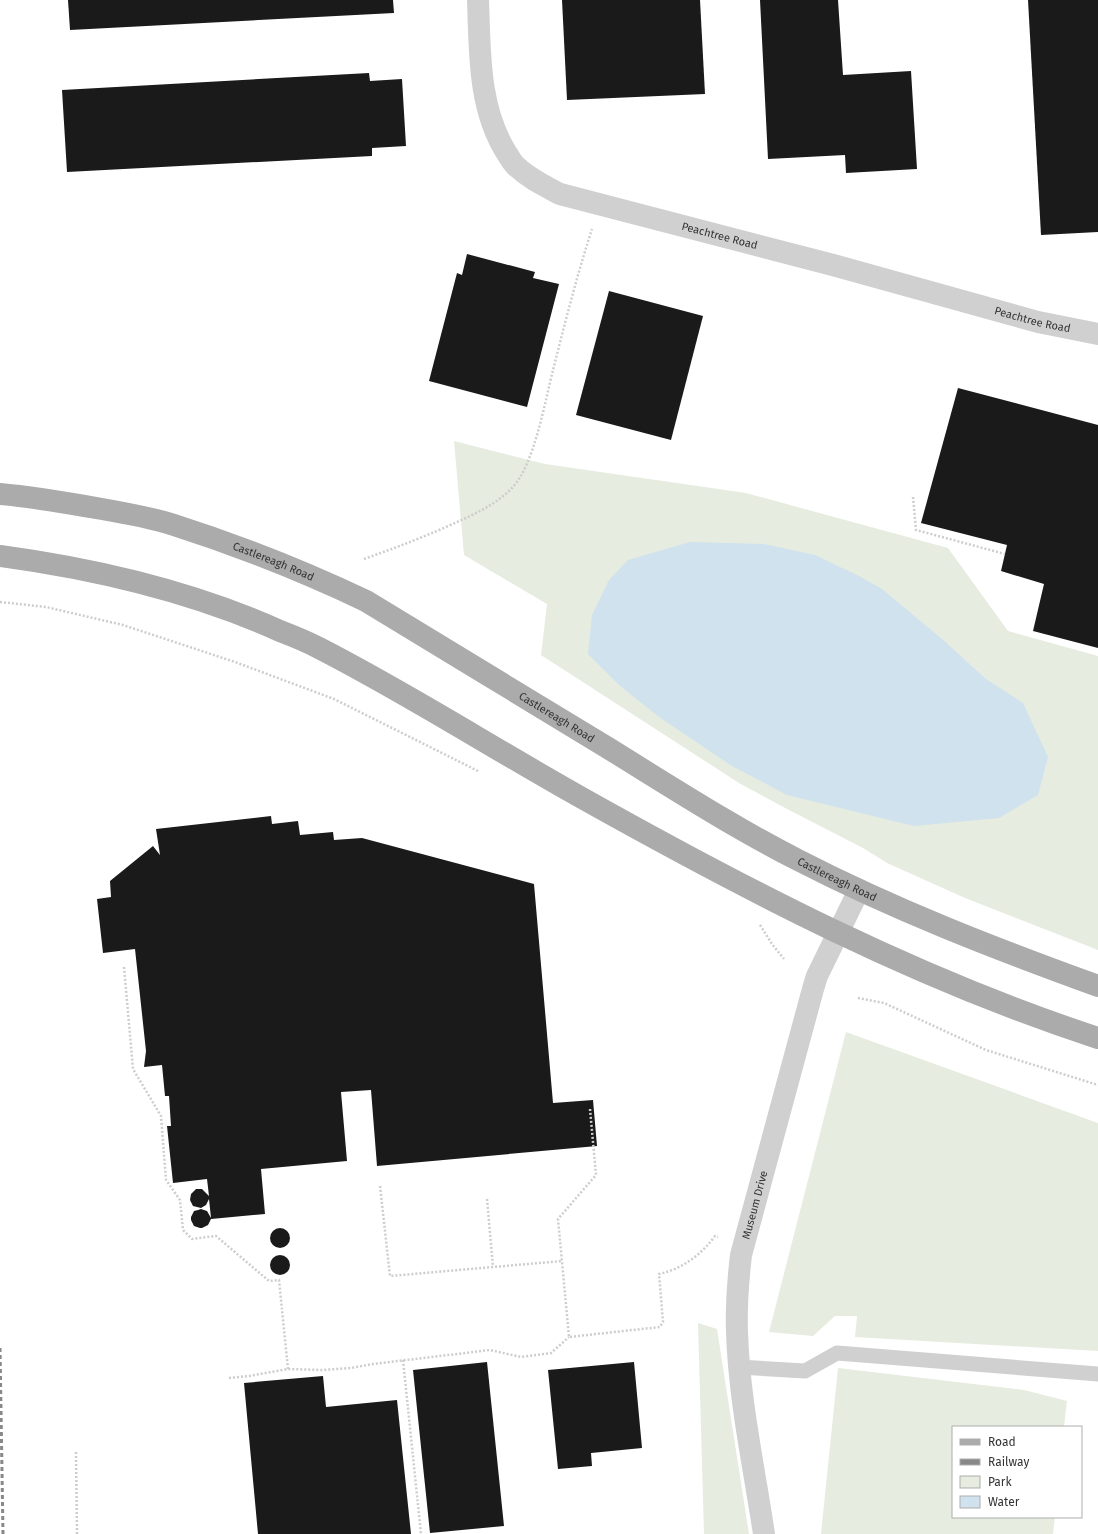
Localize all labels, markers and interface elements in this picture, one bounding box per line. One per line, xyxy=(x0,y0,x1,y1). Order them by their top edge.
street label: Peachtree Road xyxy=(680,219,759,252)
street label: Peachtree Road xyxy=(993,304,1072,335)
street label: Castlereagh Road xyxy=(231,539,316,583)
street label: Castlereagh Road xyxy=(517,689,597,745)
street label: Castlereagh Road xyxy=(795,854,879,904)
street label: Museum Drive xyxy=(739,1169,770,1241)
legend xyxy=(952,1426,1082,1518)
text: Road xyxy=(988,1435,1016,1449)
text: Railway xyxy=(988,1455,1029,1469)
text: Park xyxy=(988,1475,1012,1489)
text: Water xyxy=(988,1495,1020,1509)

